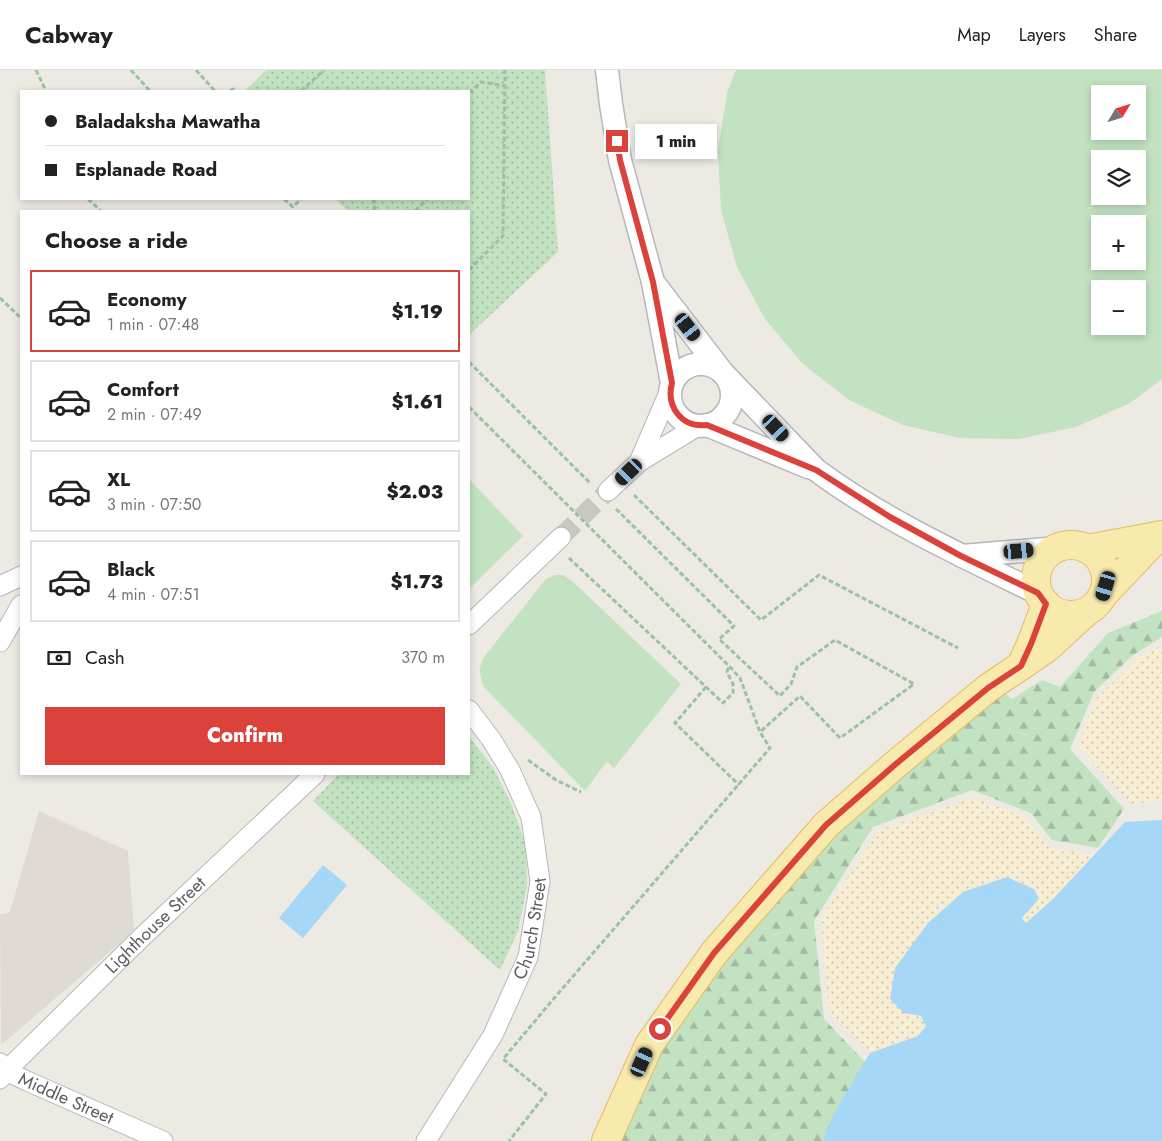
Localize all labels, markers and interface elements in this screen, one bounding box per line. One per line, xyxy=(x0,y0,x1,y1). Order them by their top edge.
text: Cabway xyxy=(25,17,113,52)
text: Map xyxy=(957,22,991,48)
text: Layers xyxy=(1019,22,1066,48)
text: Share xyxy=(1094,22,1137,48)
north arrow xyxy=(1091,85,1146,140)
map controls xyxy=(1091,85,1146,335)
text: Baladaksha Mawatha xyxy=(75,108,260,135)
callout: 1 min xyxy=(634,124,717,158)
route end xyxy=(606,130,628,152)
text: 1 min xyxy=(656,130,696,153)
button: layers xyxy=(1091,150,1146,205)
text: Esplanade Road xyxy=(75,156,217,183)
button: + xyxy=(1091,215,1146,270)
text: Choose a ride xyxy=(45,224,188,256)
button: − xyxy=(1091,280,1146,335)
text: Economy xyxy=(107,286,187,313)
icon: car xyxy=(47,289,92,334)
text: $1.19 xyxy=(391,298,443,325)
car xyxy=(672,311,703,343)
text: 1 min · 07:48 xyxy=(107,313,199,336)
text: Comfort xyxy=(107,376,179,403)
icon: car xyxy=(47,379,92,424)
text: $1.61 xyxy=(391,388,443,415)
text: 2 min · 07:49 xyxy=(107,403,202,426)
car xyxy=(760,412,791,444)
car xyxy=(612,456,645,488)
text: XL xyxy=(107,466,130,493)
icon: car xyxy=(47,469,92,514)
text: $2.03 xyxy=(387,478,443,505)
text: 3 min · 07:50 xyxy=(107,493,201,516)
car xyxy=(1003,542,1034,560)
text: Black xyxy=(107,556,155,583)
icon: car xyxy=(47,559,92,604)
text: $1.73 xyxy=(391,568,443,595)
car xyxy=(1094,569,1117,603)
text: 4 min · 07:51 xyxy=(107,583,200,606)
icon: cash xyxy=(45,644,73,672)
text: Cash xyxy=(85,644,125,671)
text: 370 m xyxy=(401,646,445,669)
button: Confirm xyxy=(45,707,445,765)
street label: Lighthouse Street xyxy=(99,870,212,979)
street label: Church Street xyxy=(506,876,553,984)
route start xyxy=(649,1018,671,1040)
car xyxy=(629,1045,654,1079)
street label: Middle Street xyxy=(14,1066,118,1131)

